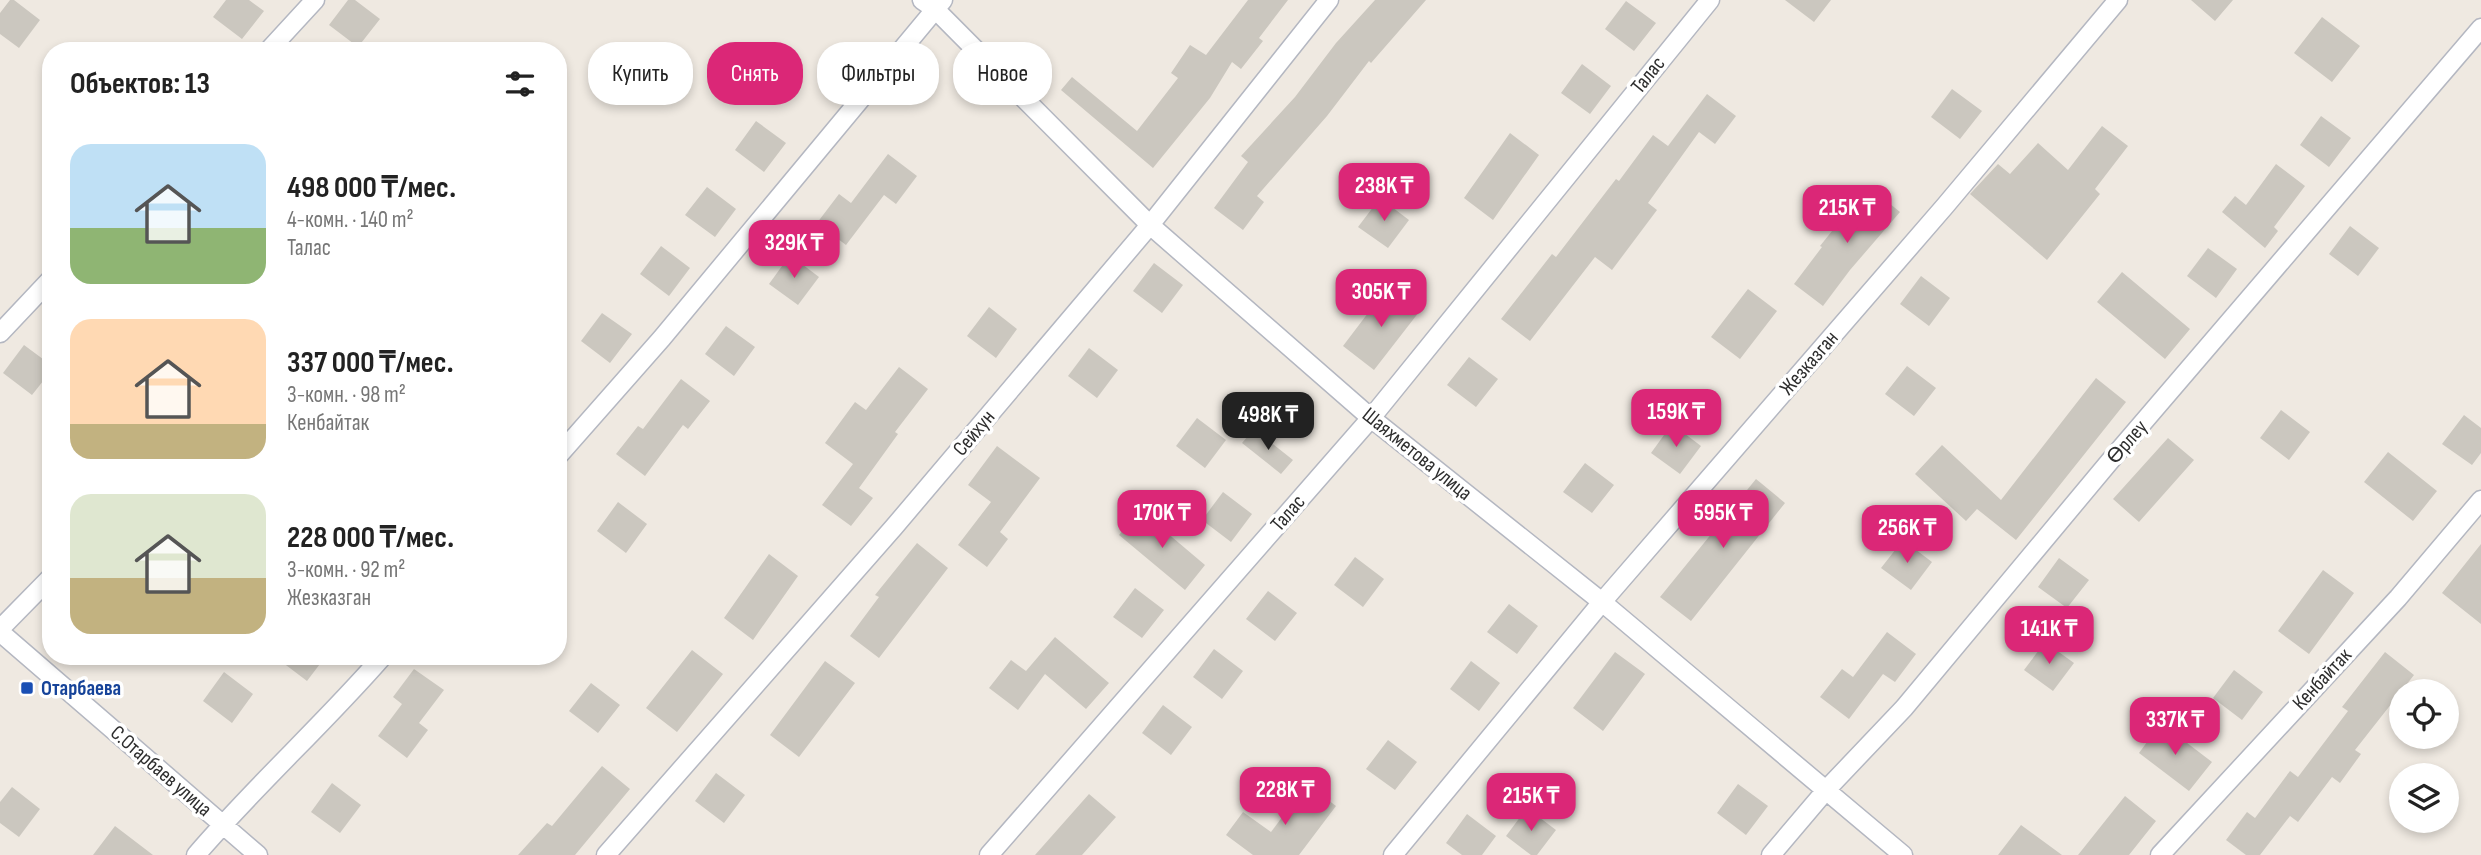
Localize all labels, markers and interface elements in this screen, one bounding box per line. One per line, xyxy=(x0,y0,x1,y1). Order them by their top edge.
chip: Купить xyxy=(588,42,693,105)
chip: Снять xyxy=(707,42,803,105)
chip: Фильтры xyxy=(817,42,939,105)
chip: Новое xyxy=(953,42,1052,105)
street label: Талас xyxy=(1626,52,1670,98)
icon: filters xyxy=(501,65,539,103)
text: Объектов: 13 xyxy=(70,66,210,102)
pin: 238K ₸ xyxy=(1327,164,1441,223)
text: 498 000 ₸/мес. xyxy=(287,170,456,206)
icon: home xyxy=(126,172,210,256)
text: 238K ₸ xyxy=(1355,172,1413,200)
pin: 215K ₸ xyxy=(1790,186,1904,245)
text: 215K ₸ xyxy=(1819,194,1875,222)
text: 4-комн. · 140 m² xyxy=(287,206,414,234)
pin: 329K ₸ xyxy=(737,220,851,280)
text: 329K ₸ xyxy=(765,229,823,257)
text: Талас xyxy=(287,234,331,262)
pin: 305K ₸ xyxy=(1324,270,1438,329)
text: 305K ₸ xyxy=(1352,278,1410,306)
street label: Жезказган xyxy=(1774,326,1844,400)
text: 337 000 ₸/мес. xyxy=(287,345,454,381)
icon: home xyxy=(126,347,210,431)
text: 3-комн. · 98 m² xyxy=(287,381,406,409)
pin: 159K ₸ xyxy=(1619,390,1733,449)
pin: 498K ₸ xyxy=(1211,392,1325,452)
text: 159K ₸ xyxy=(1647,398,1705,426)
text: 498K ₸ xyxy=(1238,401,1298,429)
street label: Шаяхметова улица xyxy=(1357,402,1477,506)
street label: Сейхун xyxy=(948,405,1000,461)
text: Кенбайтак xyxy=(287,409,369,437)
street label: Өрлеу xyxy=(2101,415,2153,469)
pin: 170K ₸ xyxy=(1105,490,1219,550)
street label: Талас xyxy=(1265,490,1311,536)
pin: 595K ₸ xyxy=(1666,490,1780,550)
text: 170K ₸ xyxy=(1133,499,1191,527)
text: 595K ₸ xyxy=(1694,499,1752,527)
pin: 256K ₸ xyxy=(1850,505,1964,565)
text: 256K ₸ xyxy=(1878,514,1936,542)
text: 228 000 ₸/мес. xyxy=(287,520,454,556)
icon: home xyxy=(126,522,210,606)
text: 3-комн. · 92 m² xyxy=(287,556,405,584)
text: Жезказган xyxy=(287,584,371,612)
pin: 141K ₸ xyxy=(1992,606,2106,666)
text: 141K ₸ xyxy=(2021,615,2077,643)
street label: Кенбайтак xyxy=(2287,643,2357,715)
place label: Отарбаева xyxy=(41,676,121,701)
map controls xyxy=(2389,679,2459,833)
button: locate xyxy=(2389,679,2459,749)
marker: Отарбаева xyxy=(19,680,35,696)
pin: 337K ₸ xyxy=(2118,698,2232,757)
text: 337K ₸ xyxy=(2146,706,2204,734)
street label: С.Отарбаев улица xyxy=(105,720,217,822)
button: layers xyxy=(2389,763,2459,833)
pin: 228K ₸ xyxy=(1228,768,1342,827)
pin: 215K ₸ xyxy=(1474,774,1588,833)
text: 228K ₸ xyxy=(1256,776,1314,804)
text: 215K ₸ xyxy=(1503,782,1559,810)

